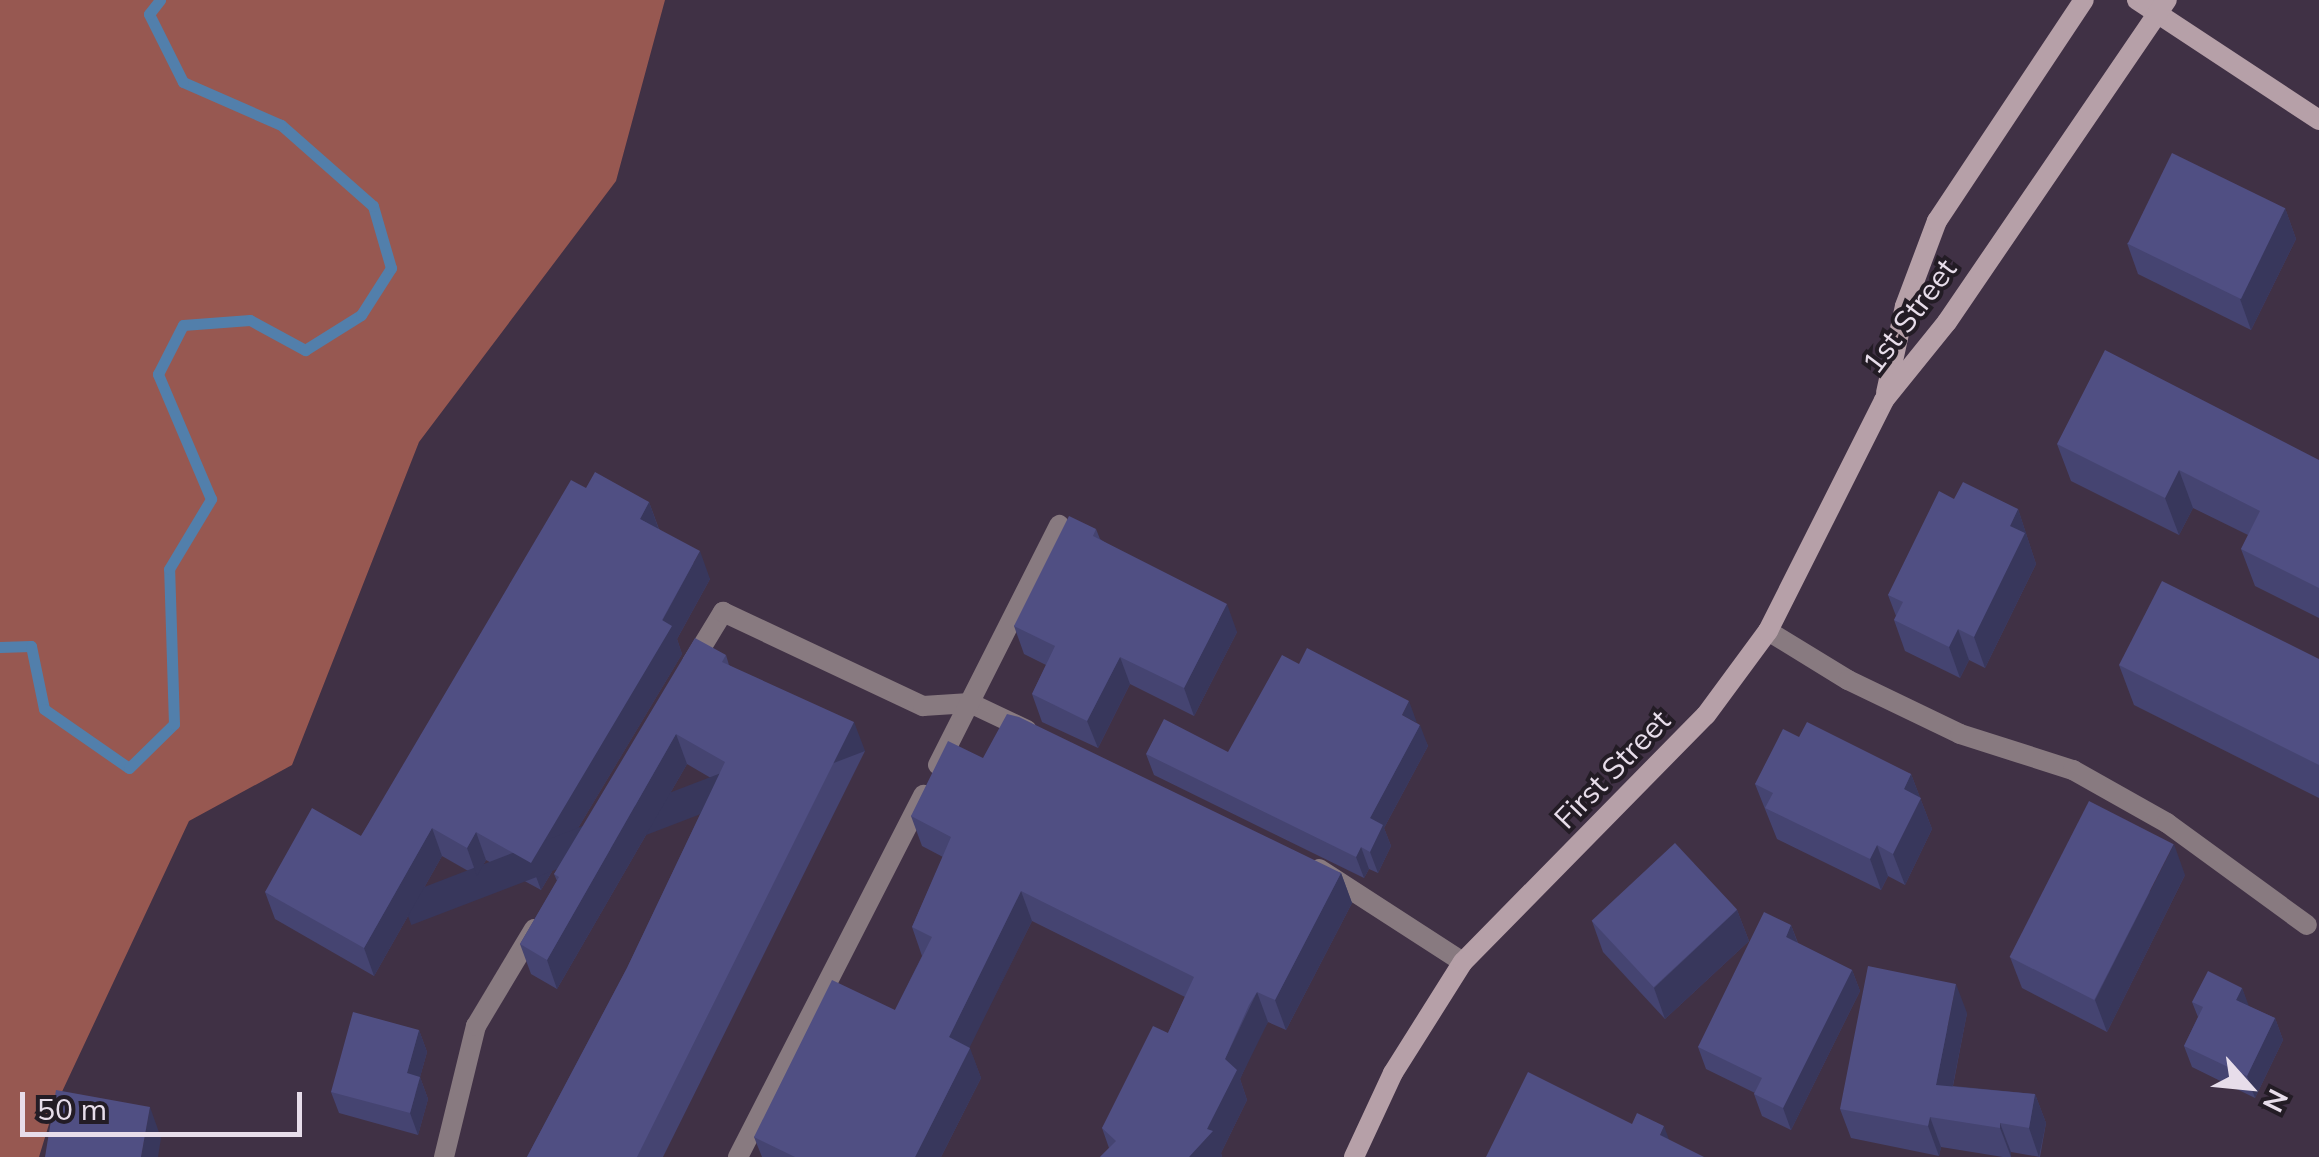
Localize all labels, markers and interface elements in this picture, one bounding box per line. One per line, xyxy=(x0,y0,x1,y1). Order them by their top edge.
street label: 1st Street xyxy=(1854,252,1964,380)
street label: First Street xyxy=(1547,702,1677,836)
north arrow xyxy=(2199,1037,2299,1137)
scale bar xyxy=(25,1072,308,1134)
text: N xyxy=(2256,1083,2297,1118)
text: 50 m xyxy=(37,1090,107,1128)

